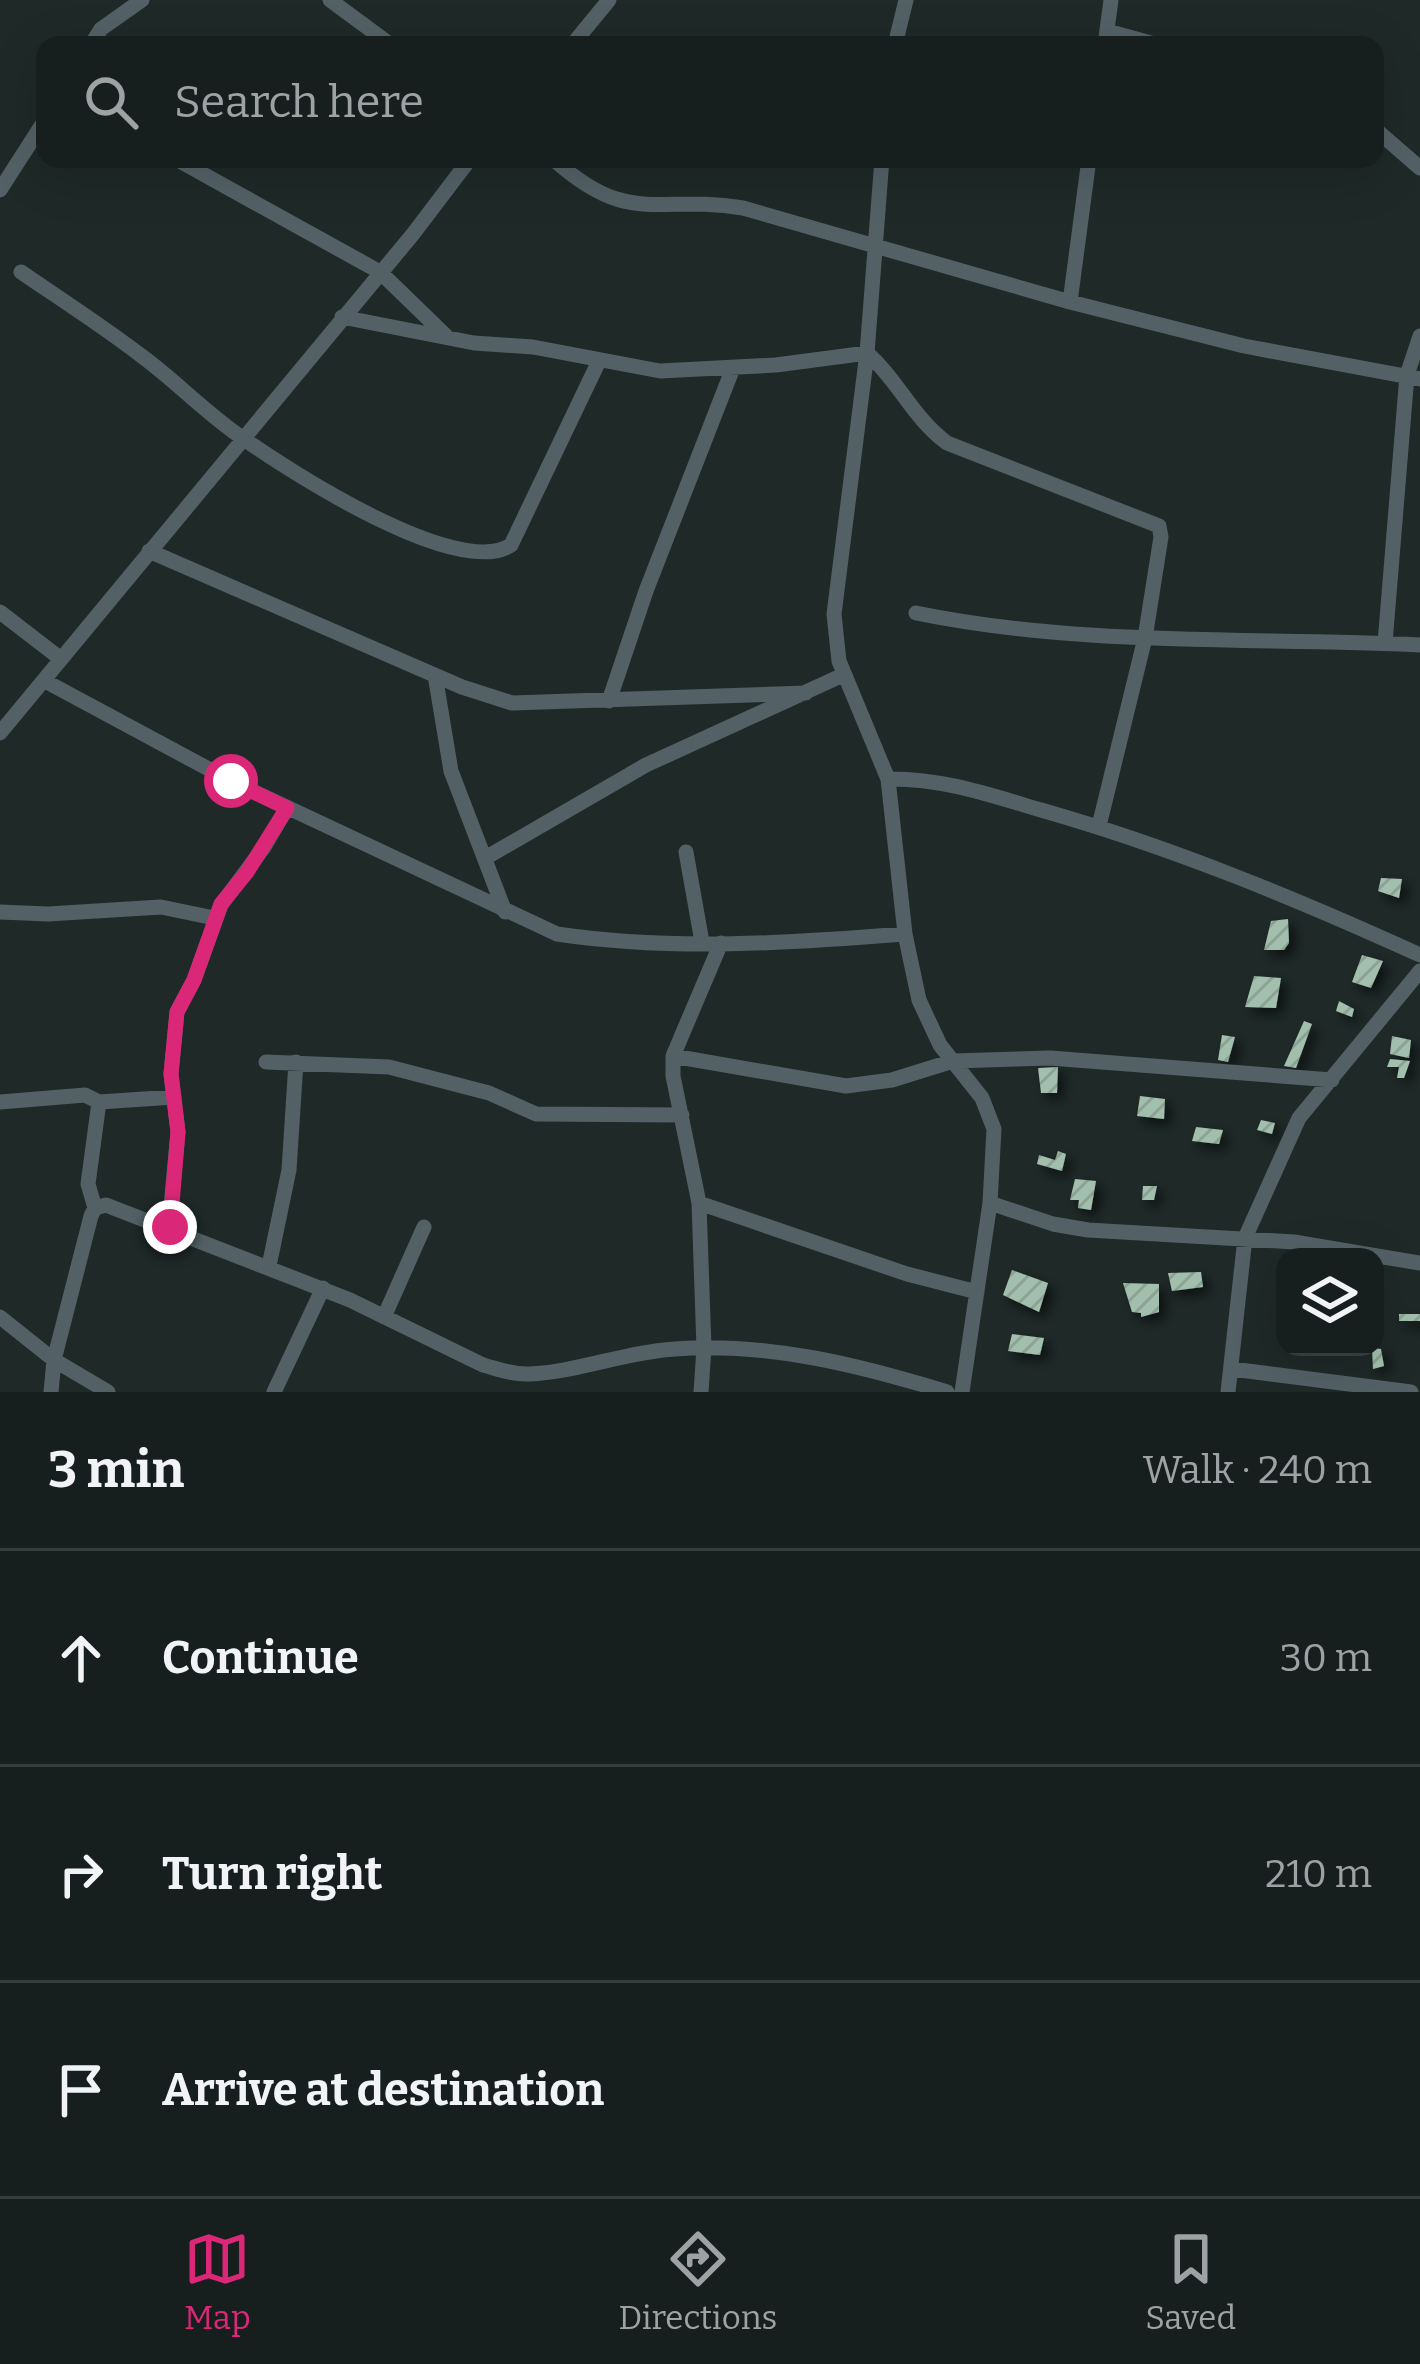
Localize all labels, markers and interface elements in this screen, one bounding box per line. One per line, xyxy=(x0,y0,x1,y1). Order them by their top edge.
search box xyxy=(36,36,1384,168)
icon: search xyxy=(78,69,144,135)
text: Search here xyxy=(174,75,424,129)
route start xyxy=(204,754,258,808)
route end xyxy=(143,1200,197,1254)
map controls xyxy=(1276,1248,1384,1356)
button: layers xyxy=(1276,1248,1384,1356)
text: 3 min xyxy=(48,1439,184,1501)
text: Walk · 240 m xyxy=(1143,1447,1372,1493)
icon: ahead xyxy=(48,1625,114,1691)
text: Continue xyxy=(162,1631,359,1685)
text: 30 m xyxy=(1280,1635,1372,1681)
icon: right xyxy=(48,1841,114,1907)
text: Turn right xyxy=(162,1847,382,1901)
text: 210 m xyxy=(1265,1851,1372,1897)
icon: arrive xyxy=(48,2057,114,2123)
text: Arrive at destination xyxy=(162,2063,604,2117)
tab: Map xyxy=(184,2226,251,2338)
tab: Directions xyxy=(619,2226,777,2338)
tab: Saved xyxy=(1145,2226,1236,2338)

